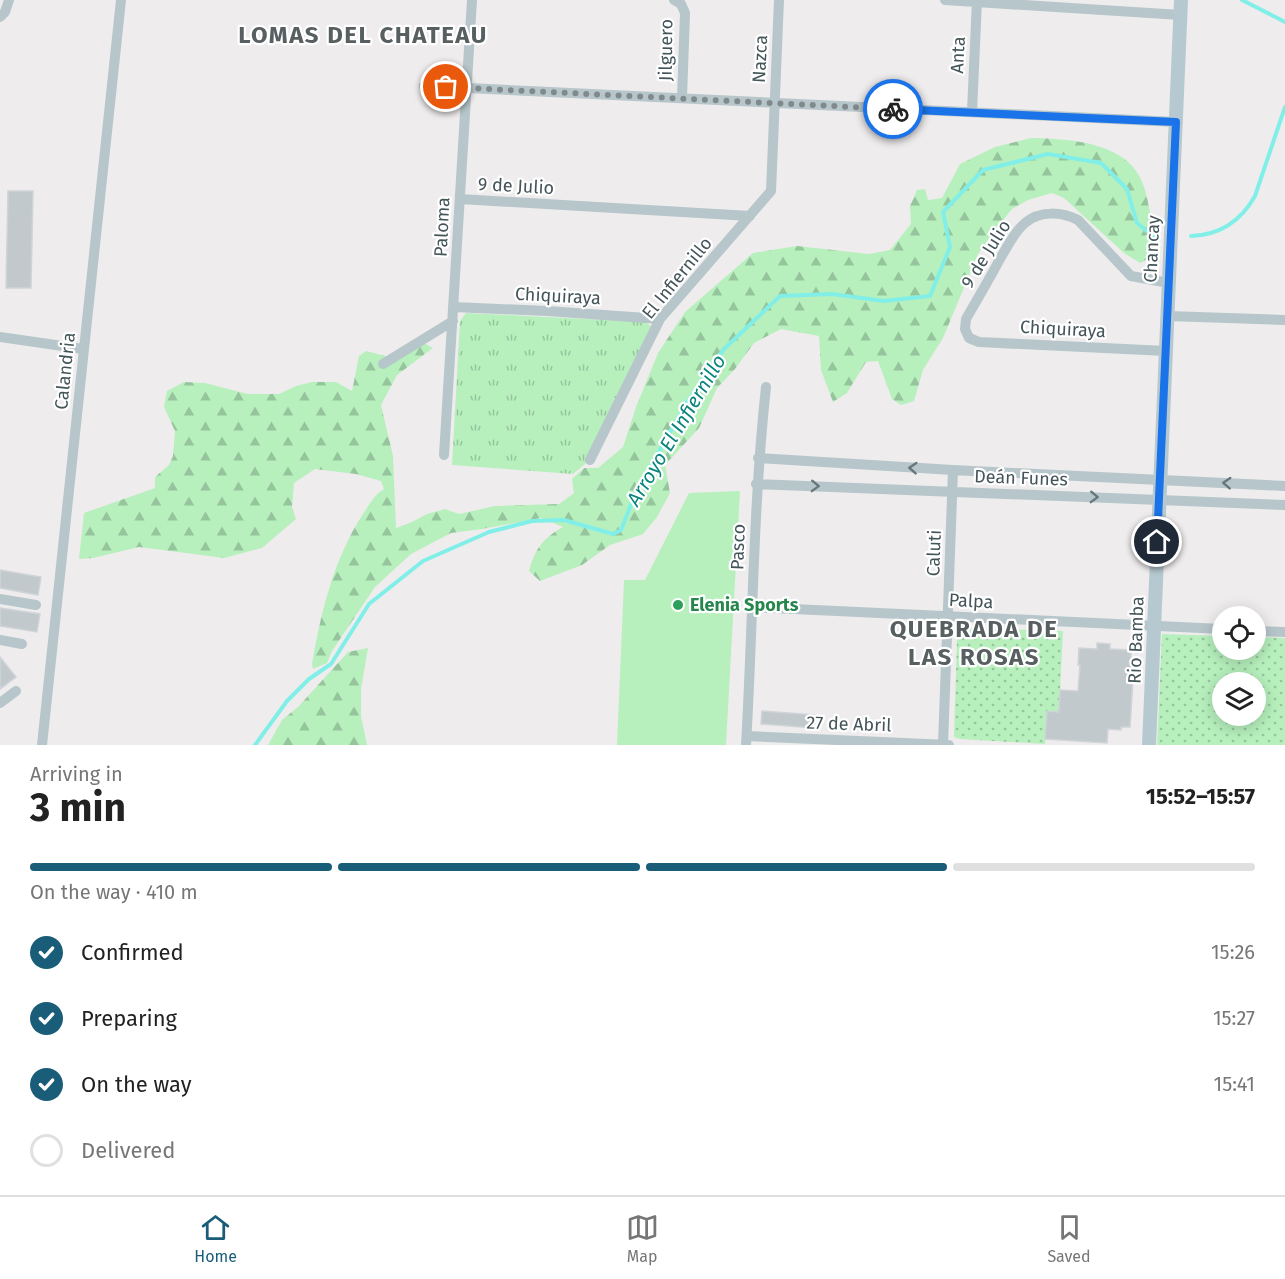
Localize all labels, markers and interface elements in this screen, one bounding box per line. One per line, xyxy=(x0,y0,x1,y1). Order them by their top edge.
street label: Jilguero xyxy=(654,19,678,81)
district label: LOMAS DEL CHATEAU xyxy=(238,21,488,49)
street label: Nazca xyxy=(748,34,772,84)
street label: Anta xyxy=(946,36,970,74)
pin xyxy=(420,61,471,112)
icon: bag xyxy=(429,70,462,103)
courier xyxy=(863,79,923,139)
icon: bike xyxy=(877,93,910,126)
street label: 9 de Julio xyxy=(477,173,555,199)
street label: Paloma xyxy=(429,196,455,258)
street label: Chancay xyxy=(1139,215,1165,283)
street label: 9 de Julio xyxy=(956,216,1016,292)
street label: El Infiernillo xyxy=(637,233,717,323)
street label: Chiquiraya xyxy=(514,283,602,309)
street label: Chiquiraya xyxy=(1019,316,1107,342)
street label: Calandria xyxy=(50,331,80,411)
water label: Arroyo El Infiernillo xyxy=(621,350,731,511)
one-way arrow xyxy=(909,461,918,474)
street label: Deán Funes xyxy=(974,465,1068,491)
one-way arrow xyxy=(1222,477,1231,490)
one-way arrow xyxy=(810,479,819,492)
one-way arrow xyxy=(1089,491,1098,504)
pin xyxy=(1131,516,1182,567)
street label: Pasco xyxy=(726,524,750,570)
icon: home xyxy=(1140,525,1173,558)
street label: Caluti xyxy=(922,529,946,577)
street label: Palpa xyxy=(948,589,994,613)
place label: Elenia Sports xyxy=(690,594,799,616)
street label: Rio Bamba xyxy=(1123,596,1149,684)
marker: Elenia Sports xyxy=(671,598,685,612)
map controls xyxy=(1212,606,1266,726)
button: locate xyxy=(1212,606,1266,660)
district label: QUEBRADA DE LAS ROSAS xyxy=(890,615,1058,671)
button: layers xyxy=(1212,672,1266,726)
street label: 27 de Abril xyxy=(806,712,892,736)
text: Arriving in xyxy=(30,762,123,786)
text: 15:52–15:57 xyxy=(1146,783,1255,810)
text: 3 min xyxy=(30,785,126,831)
text: On the way · 410 m xyxy=(30,880,198,904)
icon: check xyxy=(30,936,63,969)
text: Confirmed xyxy=(81,939,184,966)
text: 15:26 xyxy=(1211,940,1255,964)
icon: check xyxy=(30,1002,63,1035)
text: Preparing xyxy=(81,1005,177,1032)
text: 15:27 xyxy=(1213,1006,1255,1030)
icon: check xyxy=(30,1068,63,1101)
text: On the way xyxy=(81,1071,192,1098)
text: 15:41 xyxy=(1213,1072,1255,1096)
text: Delivered xyxy=(81,1137,176,1164)
tab: Home xyxy=(194,1211,237,1266)
tab: Map xyxy=(626,1211,659,1266)
tab: Saved xyxy=(1047,1211,1091,1266)

